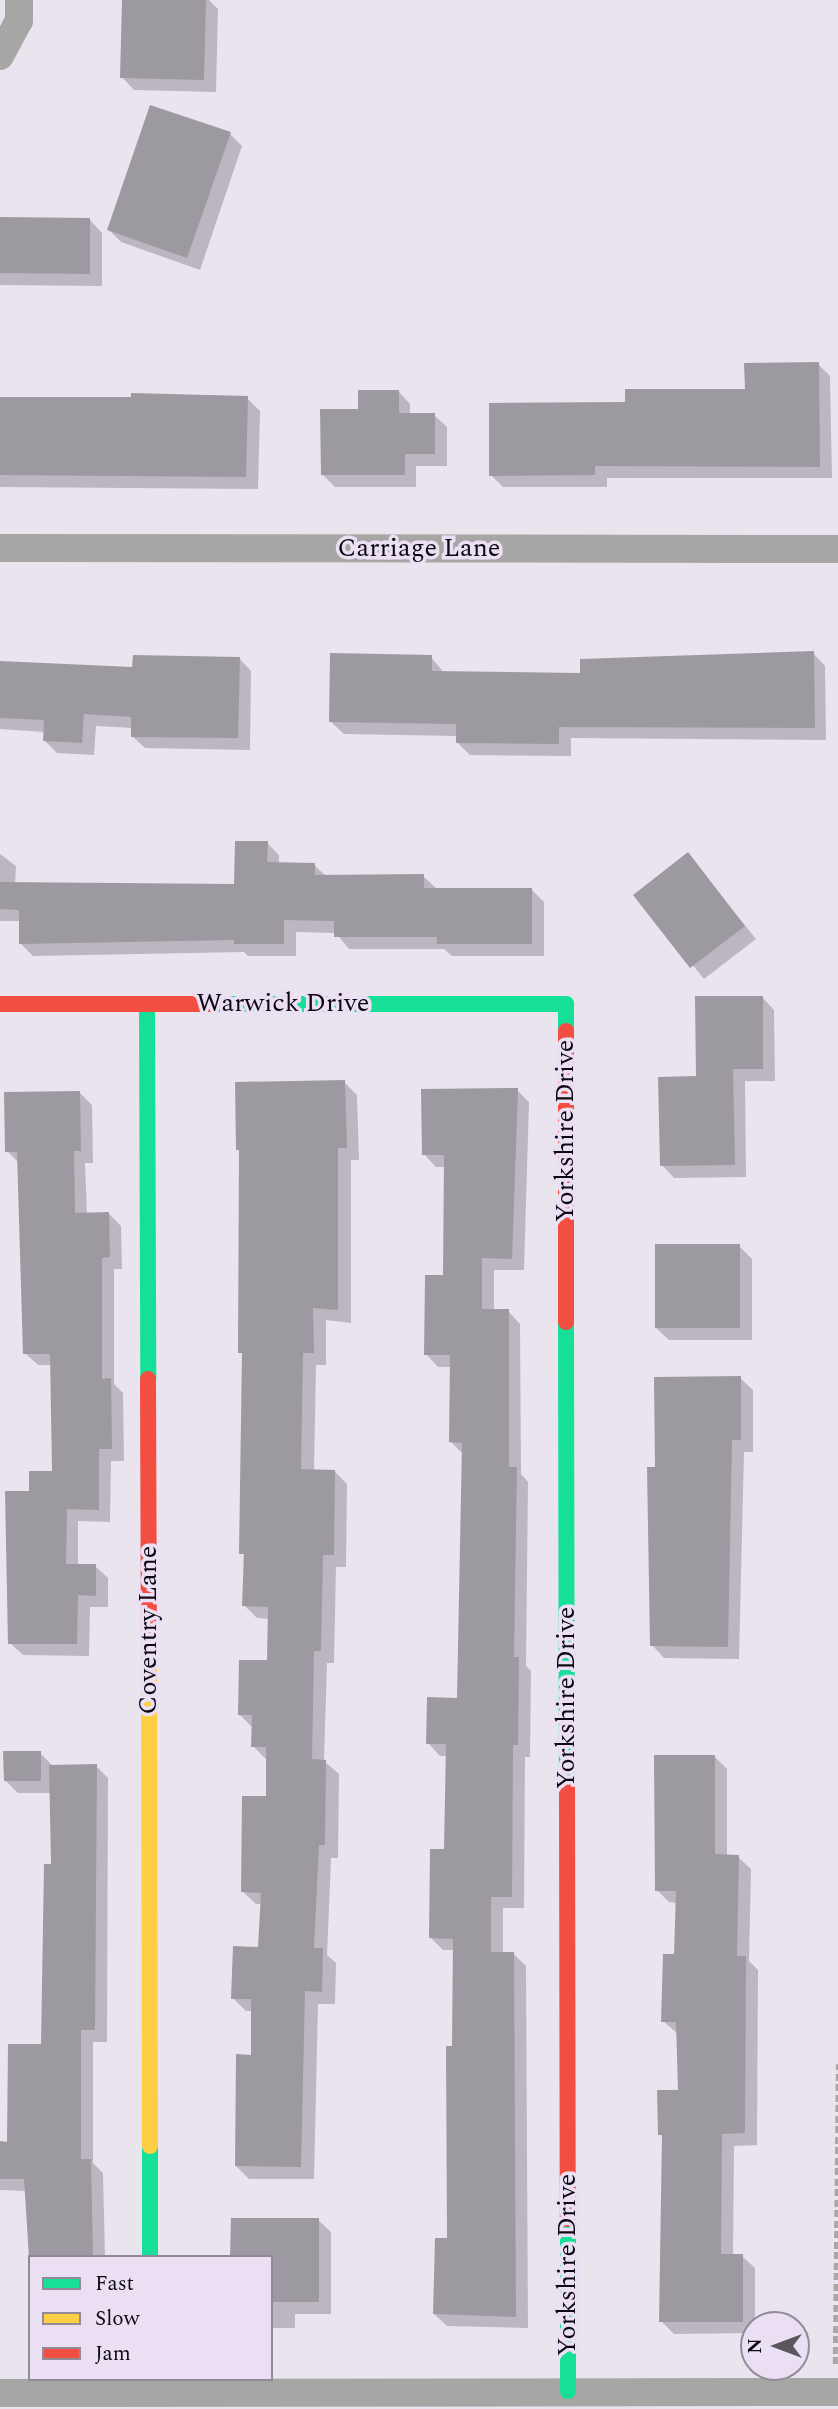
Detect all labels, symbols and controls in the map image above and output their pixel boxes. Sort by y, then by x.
street label: Carriage Lane [338,533,500,565]
street label: Warwick Drive [197,988,369,1020]
street label: Yorkshire Drive [550,1040,582,1222]
street label: Coventry Lane [133,1546,165,1714]
street label: Yorkshire Drive [551,1607,583,1789]
street label: Yorkshire Drive [552,2174,584,2356]
legend [28,2255,273,2381]
text: Fast [95,2268,134,2300]
text: Slow [95,2303,139,2335]
north arrow [740,2311,810,2381]
text: Jam [95,2338,131,2370]
text: N [741,2338,770,2354]

